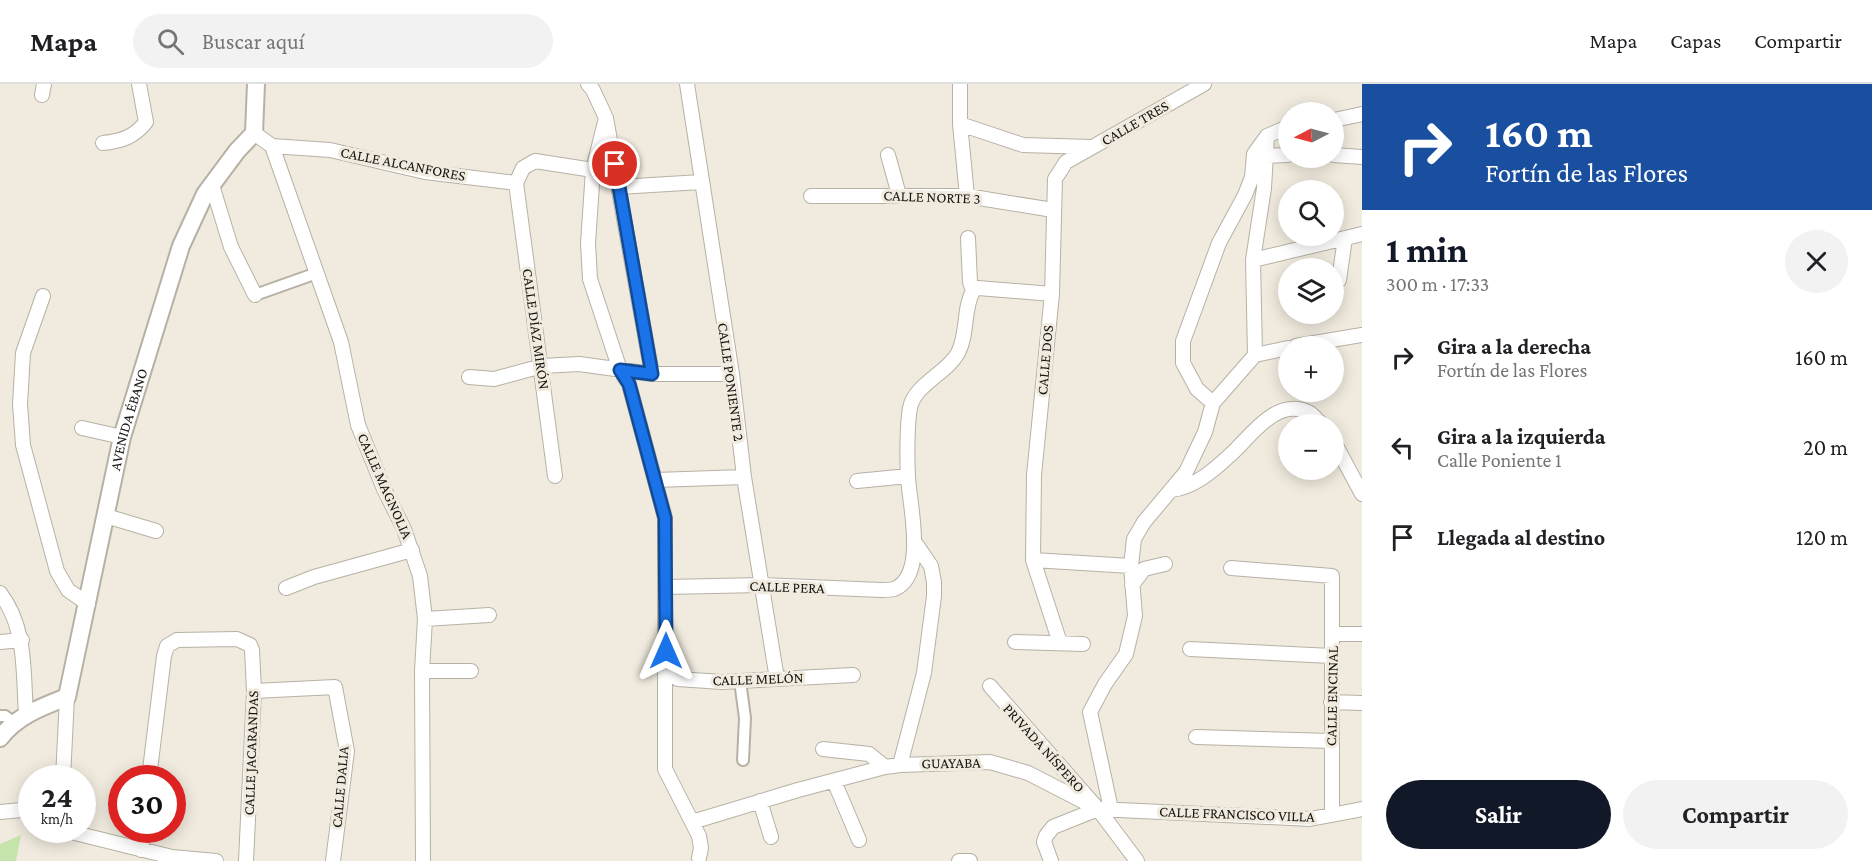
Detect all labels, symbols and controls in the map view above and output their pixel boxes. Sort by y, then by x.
search box [133,14,553,68]
icon: search [154,25,187,58]
text: Mapa [30,26,97,57]
text: Buscar aquí [202,29,305,54]
text: Mapa [1589,29,1637,53]
text: Capas [1670,29,1721,53]
text: Compartir [1754,29,1842,53]
street label: CALLE TRES [1099,97,1171,149]
north arrow [1278,102,1344,168]
map controls [1278,102,1344,480]
icon: right [1386,108,1464,186]
text: 160 m [1485,109,1593,156]
pin [589,138,640,189]
street label: CALLE ALCANFORES [339,144,467,184]
icon: arrive [598,147,631,180]
text: Fortín de las Flores [1485,158,1688,188]
button: search [1278,180,1344,246]
street label: CALLE NORTE 3 [883,187,981,207]
text: 1 min [1386,230,1468,270]
button: close [1785,230,1848,293]
button: layers [1278,258,1344,324]
street label: CALLE DÍAZ MIRÓN [520,268,552,391]
text: 300 m · 17:33 [1386,273,1489,295]
street label: CALLE PONIENTE 2 [715,322,747,442]
street label: CALLE DOS [1034,324,1056,396]
text: Gira a la derecha [1437,334,1591,359]
button: + [1278,336,1344,402]
icon: right [1386,341,1419,374]
text: 160 m [1795,345,1848,370]
text: Fortín de las Flores [1437,359,1587,381]
street label: AVENIDA ÉBANO [107,366,151,472]
button: − [1278,414,1344,480]
text: Gira a la izquierda [1437,424,1606,449]
street label: CALLE MAGNOLIA [355,431,416,542]
icon: left [1386,431,1419,464]
text: 20 m [1803,435,1848,460]
text: Calle Poniente 1 [1437,449,1562,471]
icon: arrive [1386,521,1419,554]
text: Llegada al destino [1437,525,1605,550]
text: 120 m [1796,525,1848,550]
street label: CALLE PERA [749,578,825,596]
position arrow [634,619,698,683]
street label: CALLE ENCINAL [1323,645,1341,746]
street label: CALLE MELÓN [712,669,804,689]
street label: CALLE JACARANDAS [241,690,262,816]
street label: PRIVADA NÍSPERO [1000,700,1088,796]
street label: CALLE DALIA [328,745,352,829]
street label: GUAYABA [921,754,981,772]
speed limit sign: 30 [108,765,186,843]
text: 24 [41,780,73,813]
button: Salir [1386,780,1611,849]
button: Compartir [1623,780,1848,849]
street label: CALLE FRANCISCO VILLA [1159,803,1315,825]
text: km/h [41,811,73,827]

